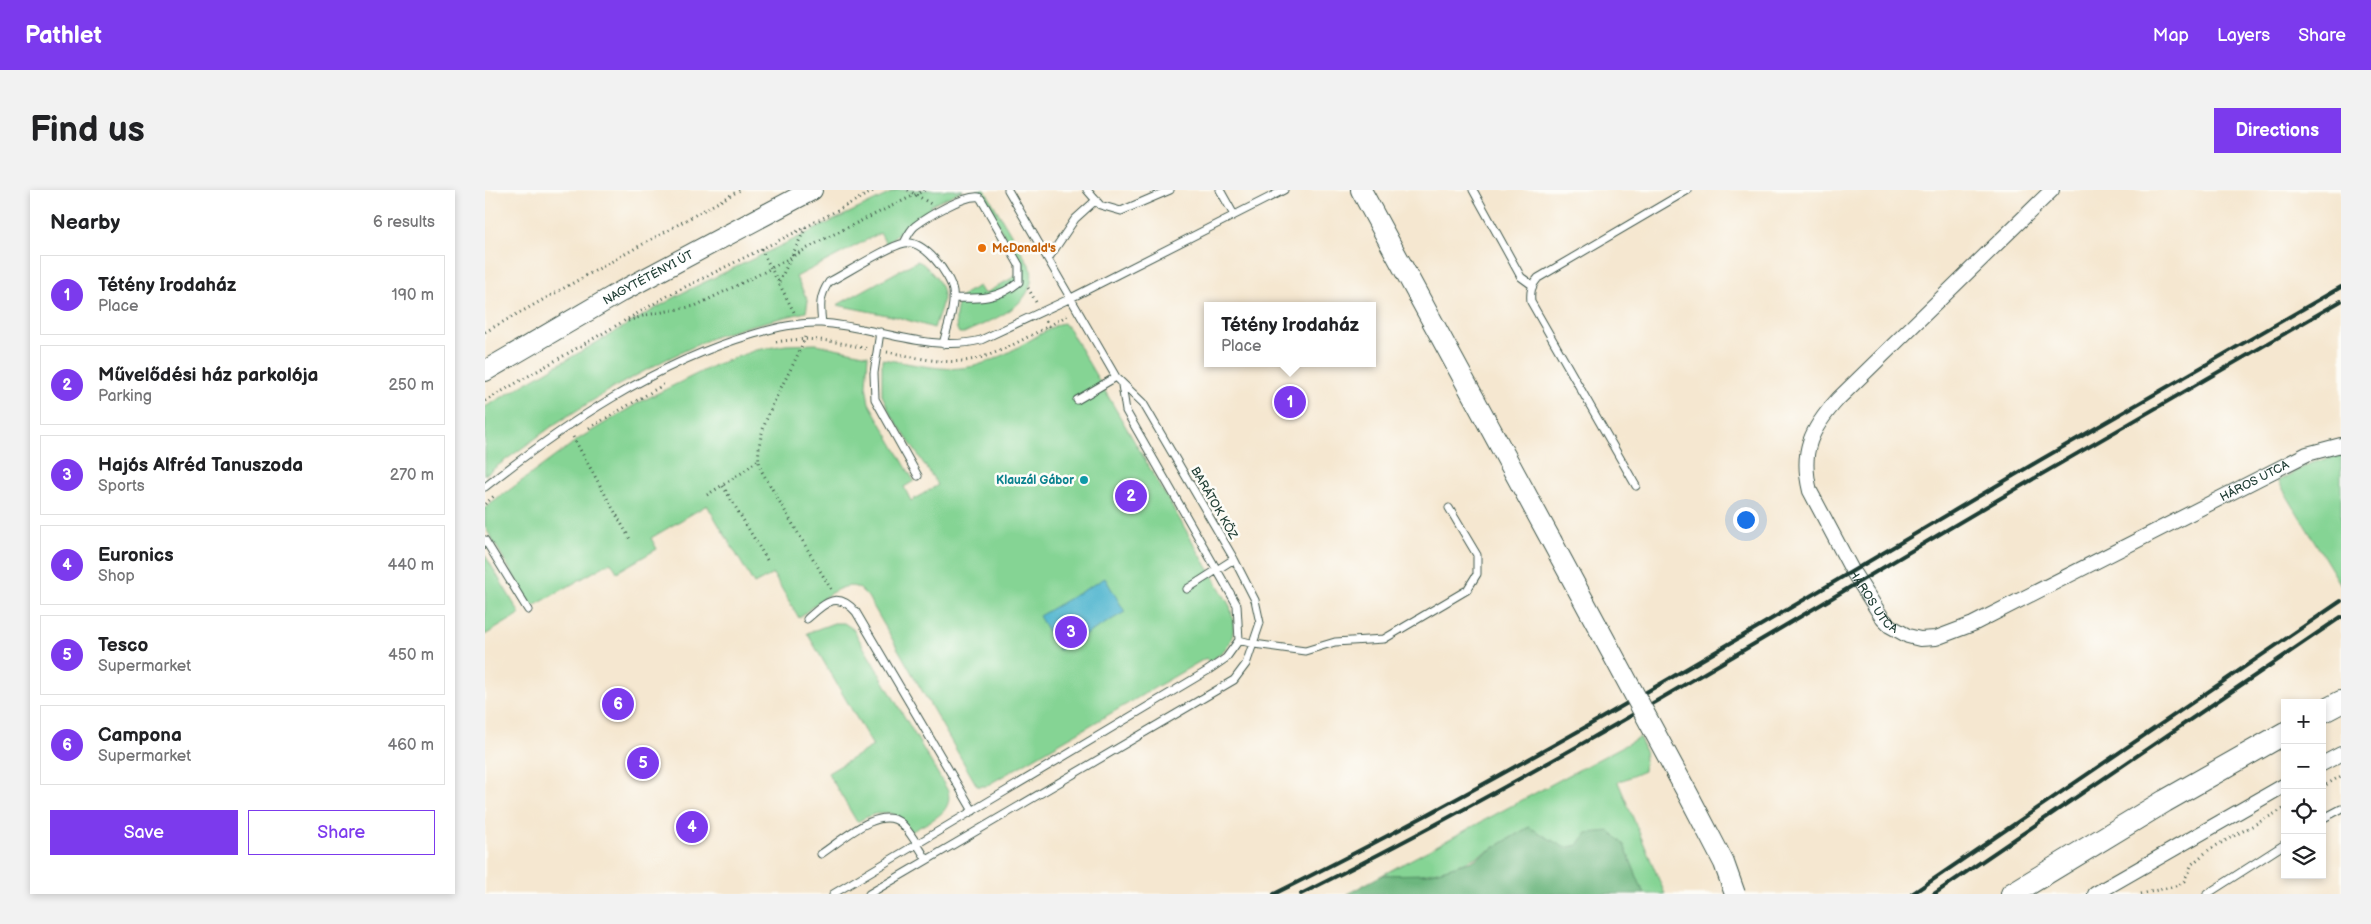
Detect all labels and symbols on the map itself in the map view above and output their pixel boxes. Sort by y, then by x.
place label: McDonald's [992,241,1056,256]
marker: McDonald's [976,242,988,254]
street label: NAGYTÉTÉNYI ÚT [600,247,696,308]
pin: 1 [1274,383,1306,421]
street label: HÁROS UTCA [2217,457,2292,505]
street label: BARÁTOK KÖZ [1187,463,1243,542]
place label: Klauzál Gábor [996,473,1074,488]
marker: Klauzál Gábor [1078,474,1090,486]
pin: 2 [1115,477,1147,515]
your location [1733,507,1759,533]
street label: HÁROS UTCA [1846,566,1901,637]
pin: 3 [1055,613,1087,651]
pin: 6 [602,685,634,723]
pin: 5 [627,744,659,782]
pin: 4 [676,808,708,846]

